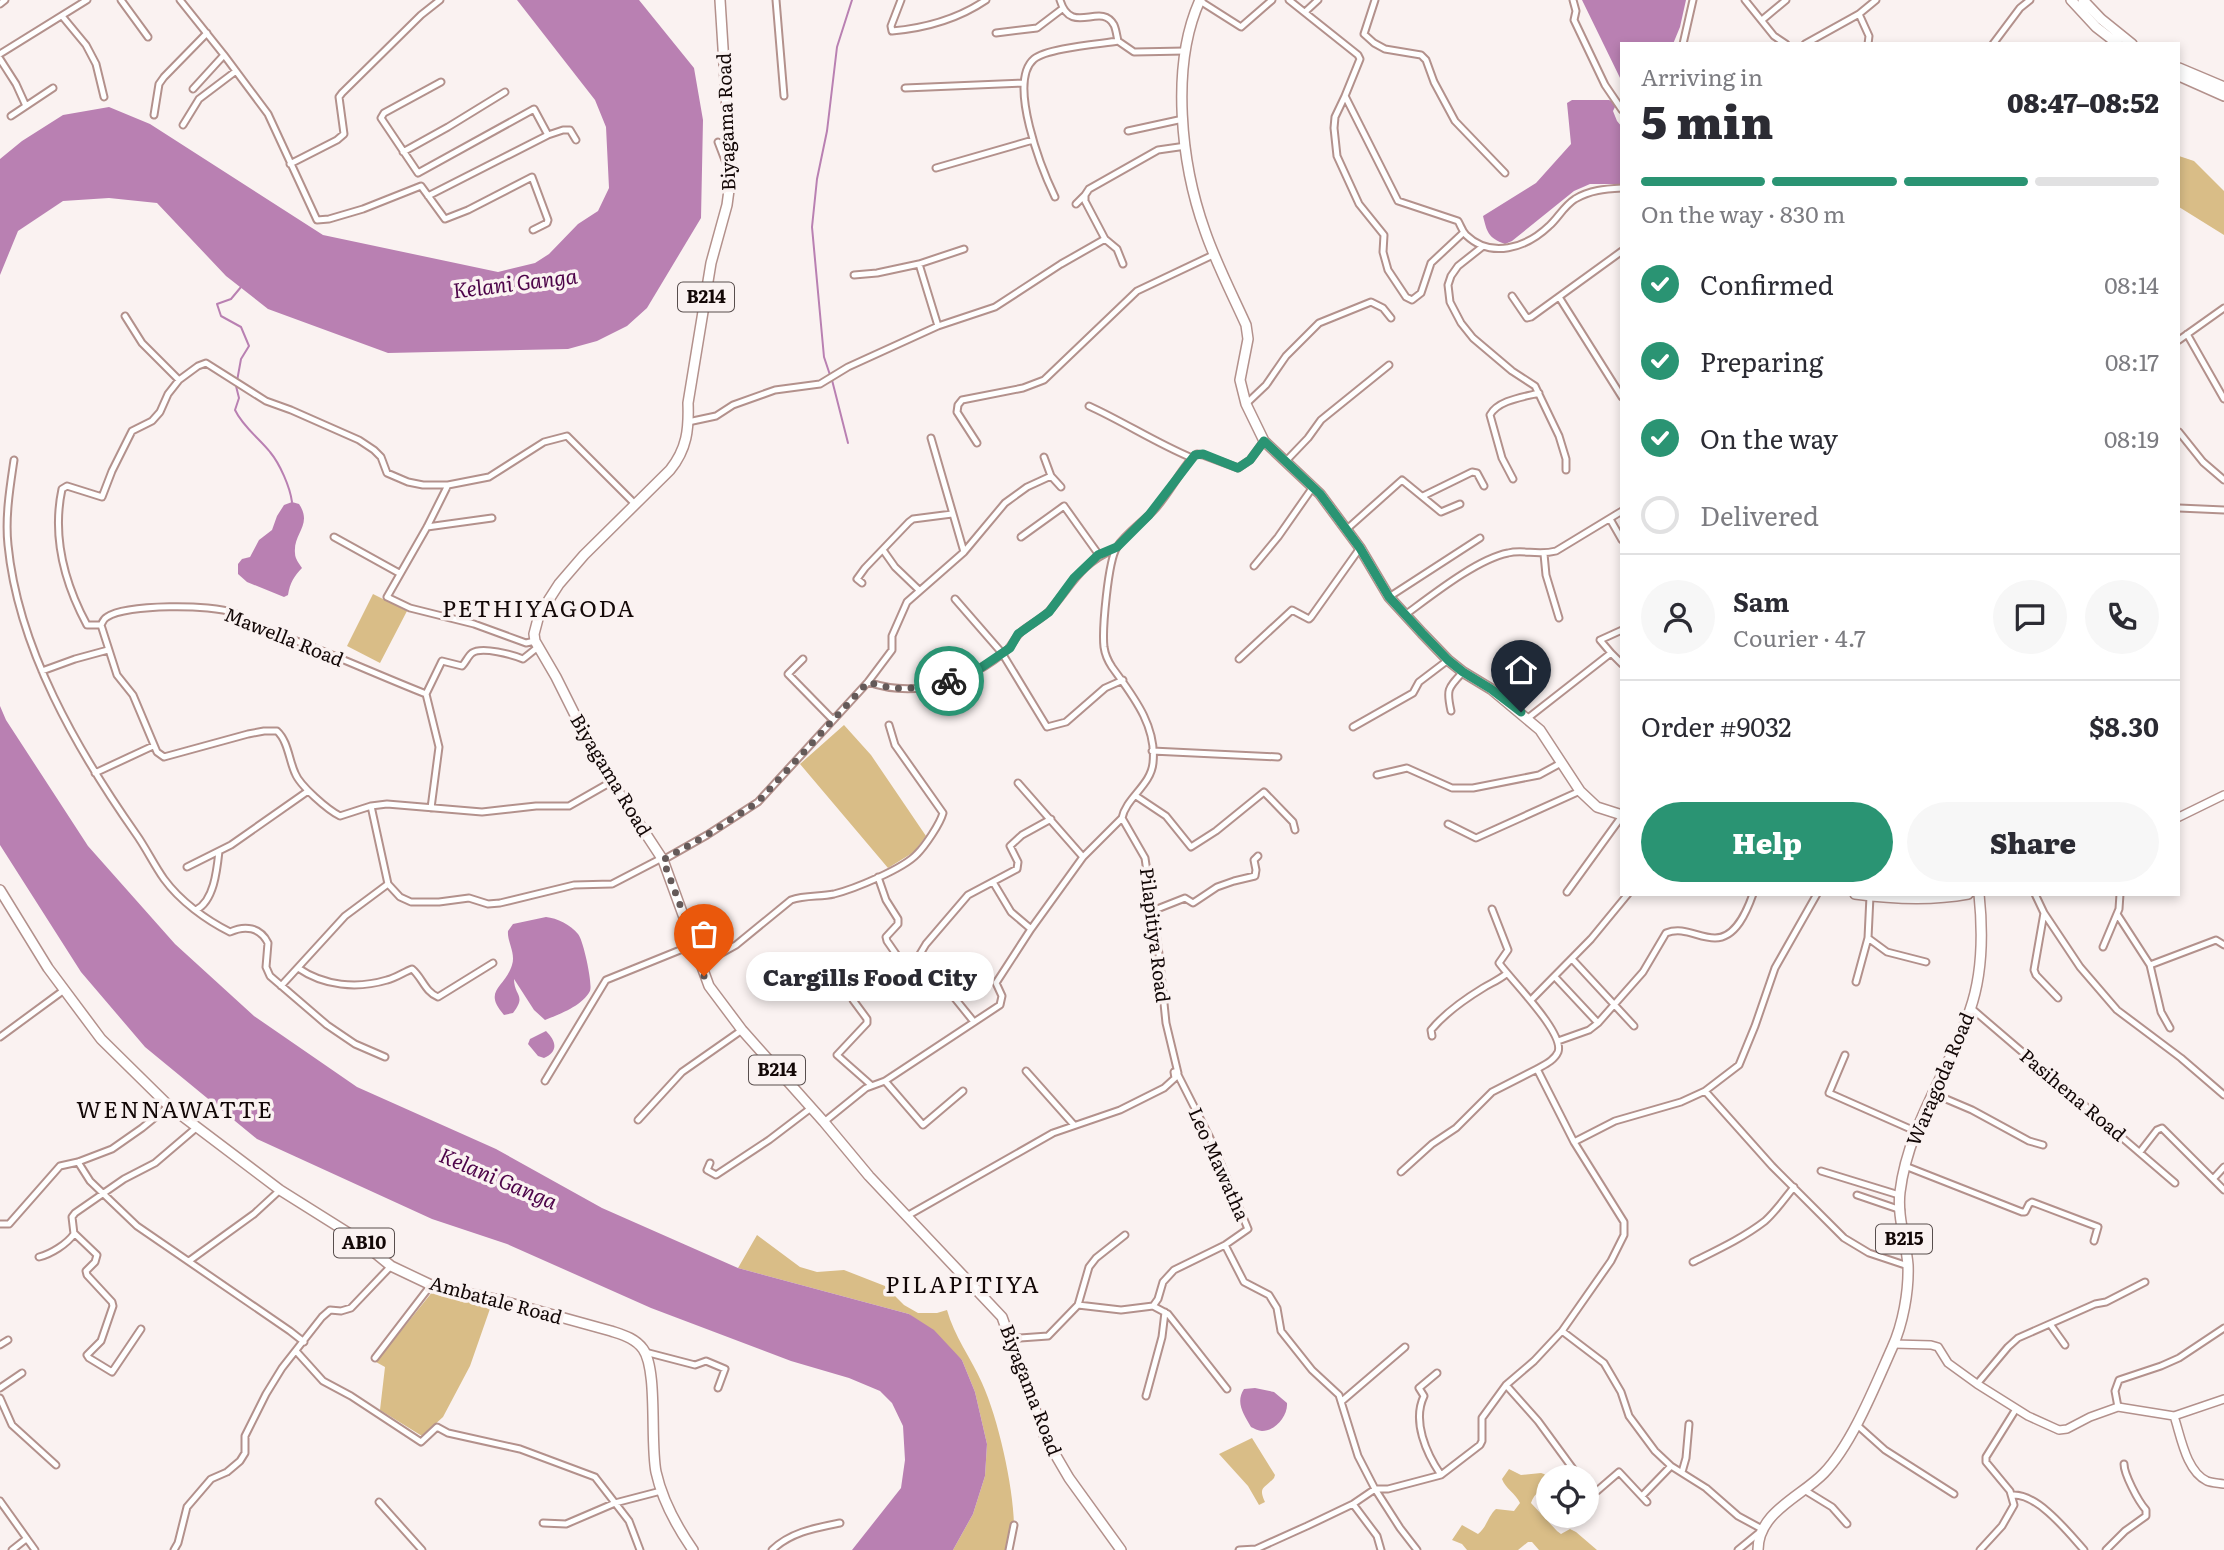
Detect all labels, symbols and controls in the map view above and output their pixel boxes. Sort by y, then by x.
street label: Biyagama Road [709,52,741,192]
text: Arriving in [1641,59,1763,93]
text: 08:47–08:52 [2007,82,2159,121]
text: 5 min [1641,85,1773,153]
text: On the way · 830 m [1641,196,1845,230]
water label: Kelani Ganga [451,258,579,305]
text: Confirmed [1700,264,1834,303]
icon: check [1641,265,1679,303]
text: 08:14 [2104,267,2159,301]
road number: B214 [678,282,734,312]
text: Preparing [1700,341,1823,380]
icon: check [1641,342,1679,380]
text: 08:17 [2105,344,2159,378]
text: On the way [1700,418,1838,457]
icon: check [1641,419,1679,457]
text: 08:19 [2104,421,2159,455]
text: Delivered [1700,495,1819,534]
button: person [1641,580,1715,654]
button: chat [1993,580,2067,654]
button: phone [2085,580,2159,654]
text: Sam [1733,581,1789,620]
district label: PETHIYAGODA [442,590,636,624]
street label: Mawella Road [220,599,349,673]
text: Courier · 4.7 [1733,620,1866,654]
pin [1491,640,1551,712]
courier [914,646,984,716]
icon: home [1502,651,1540,689]
icon: bike [930,662,968,700]
text: Order #9032 [1641,706,1791,745]
text: $8.30 [2089,706,2159,745]
street label: Biyagama Road [564,708,660,841]
button: Help [1641,802,1893,882]
button: Share [1907,802,2159,882]
street label: Pilapitiya Road [1134,866,1178,1004]
pin [674,904,734,976]
icon: bag [685,915,723,953]
callout: Cargills Food City [746,951,994,1000]
text: Cargills Food City [763,959,977,993]
street label: Waragoda Road [1898,1007,1980,1150]
street label: Pasihena Road [2014,1041,2133,1147]
road number: B214 [749,1056,805,1084]
district label: WENNAWATTE [76,1091,274,1125]
street label: Leo Mawatha [1182,1102,1258,1225]
water label: Kelani Ganga [435,1138,563,1215]
road number: B215 [1876,1224,1932,1254]
road number: AB10 [334,1228,394,1258]
district label: PILAPITIYA [885,1266,1041,1300]
street label: Ambatale Road [427,1268,566,1330]
street label: Biyagama Road [994,1320,1070,1460]
map controls [1536,1465,1599,1528]
button: locate [1536,1465,1599,1528]

